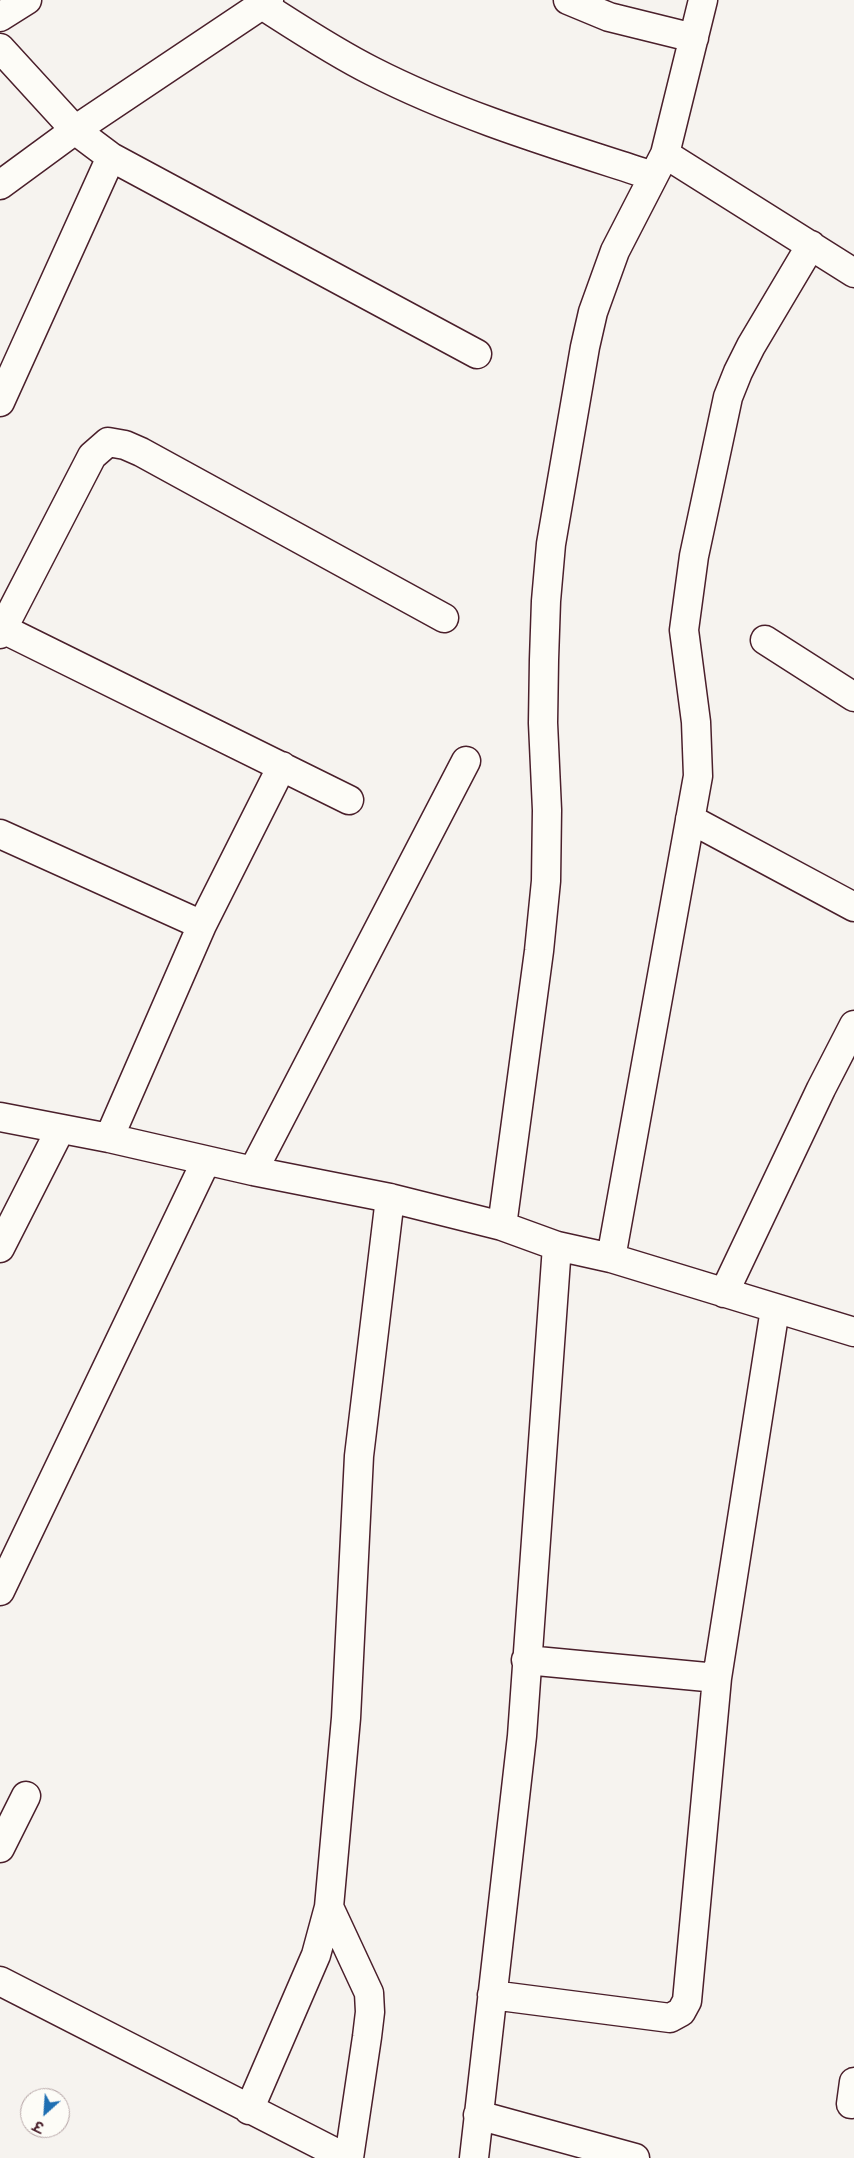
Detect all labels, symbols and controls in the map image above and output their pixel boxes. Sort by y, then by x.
north arrow [20,2088,70,2138]
text: उ [31,2115,47,2136]

